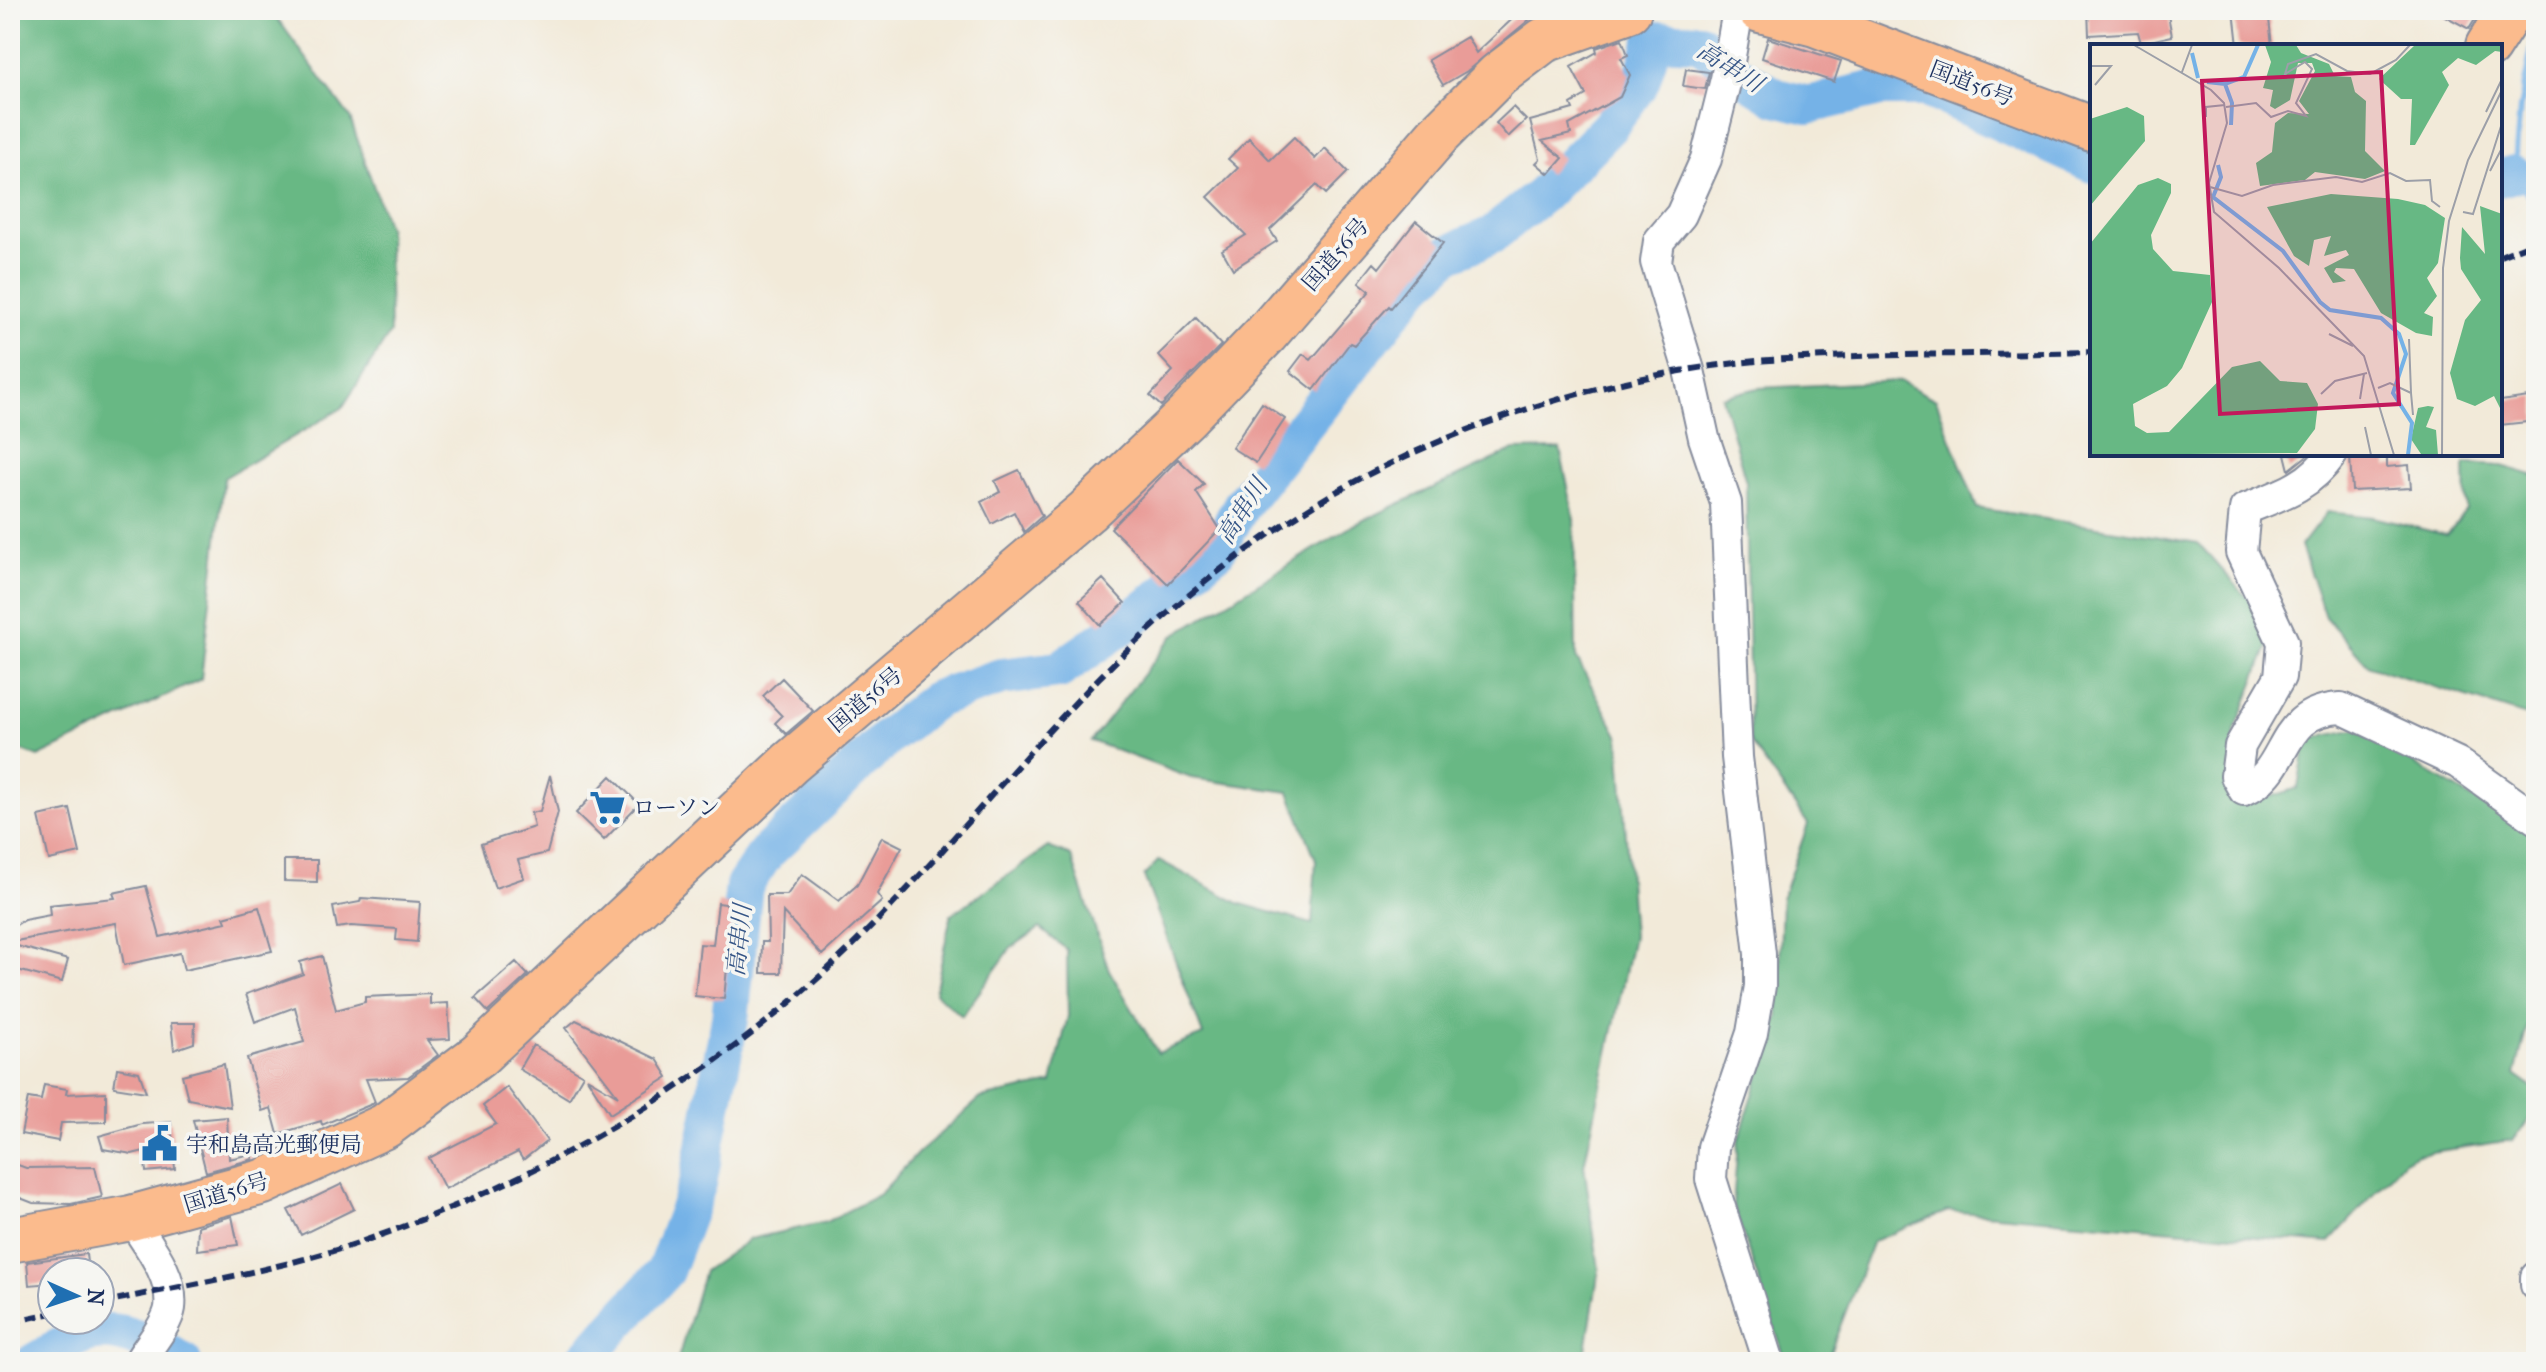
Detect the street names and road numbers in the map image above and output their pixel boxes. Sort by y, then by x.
street label: 国道56号 [1926,56,2017,112]
street label: 国道56号 [1297,213,1374,296]
street label: 国道56号 [824,662,907,738]
street label: 国道56号 [181,1168,272,1218]

